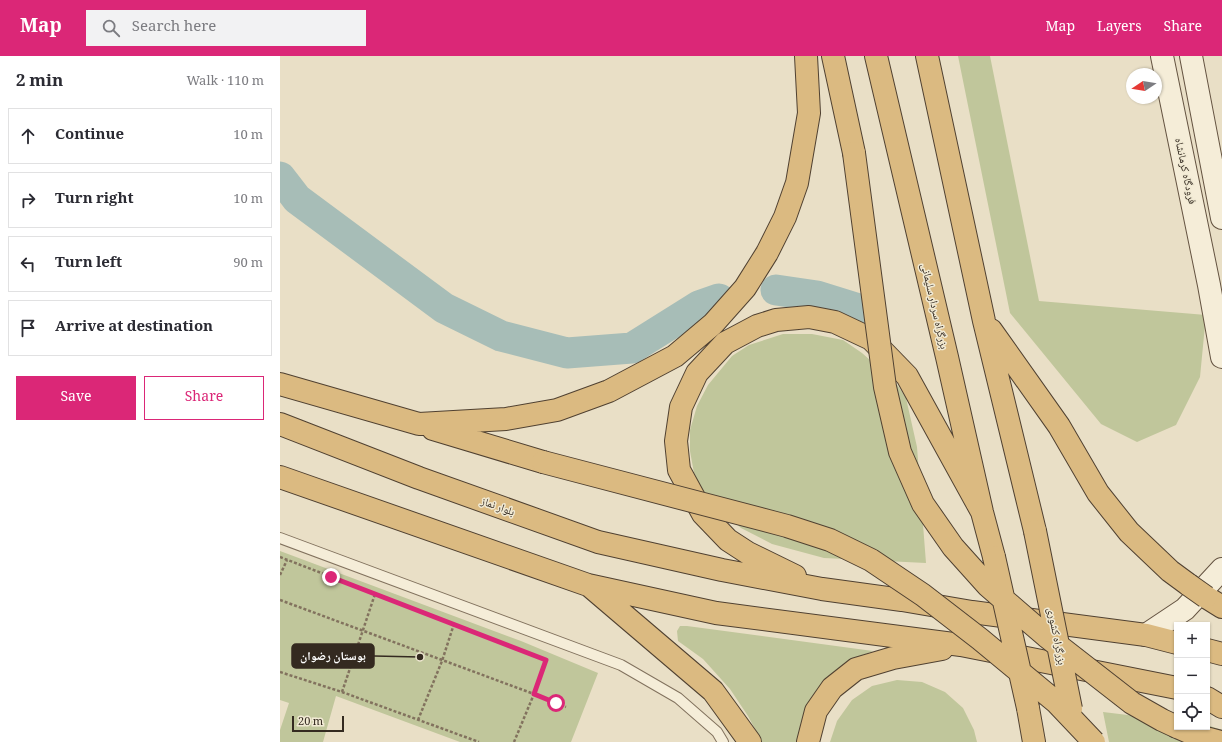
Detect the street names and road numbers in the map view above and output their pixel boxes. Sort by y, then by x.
street label: فرودگاه کرمانشاه [1168,136,1201,207]
street label: بزرگراه سردار سلیمانی [914,262,953,351]
street label: بلوار نماز [477,492,517,522]
street label: بزرگراه کشوری [1041,606,1070,667]

